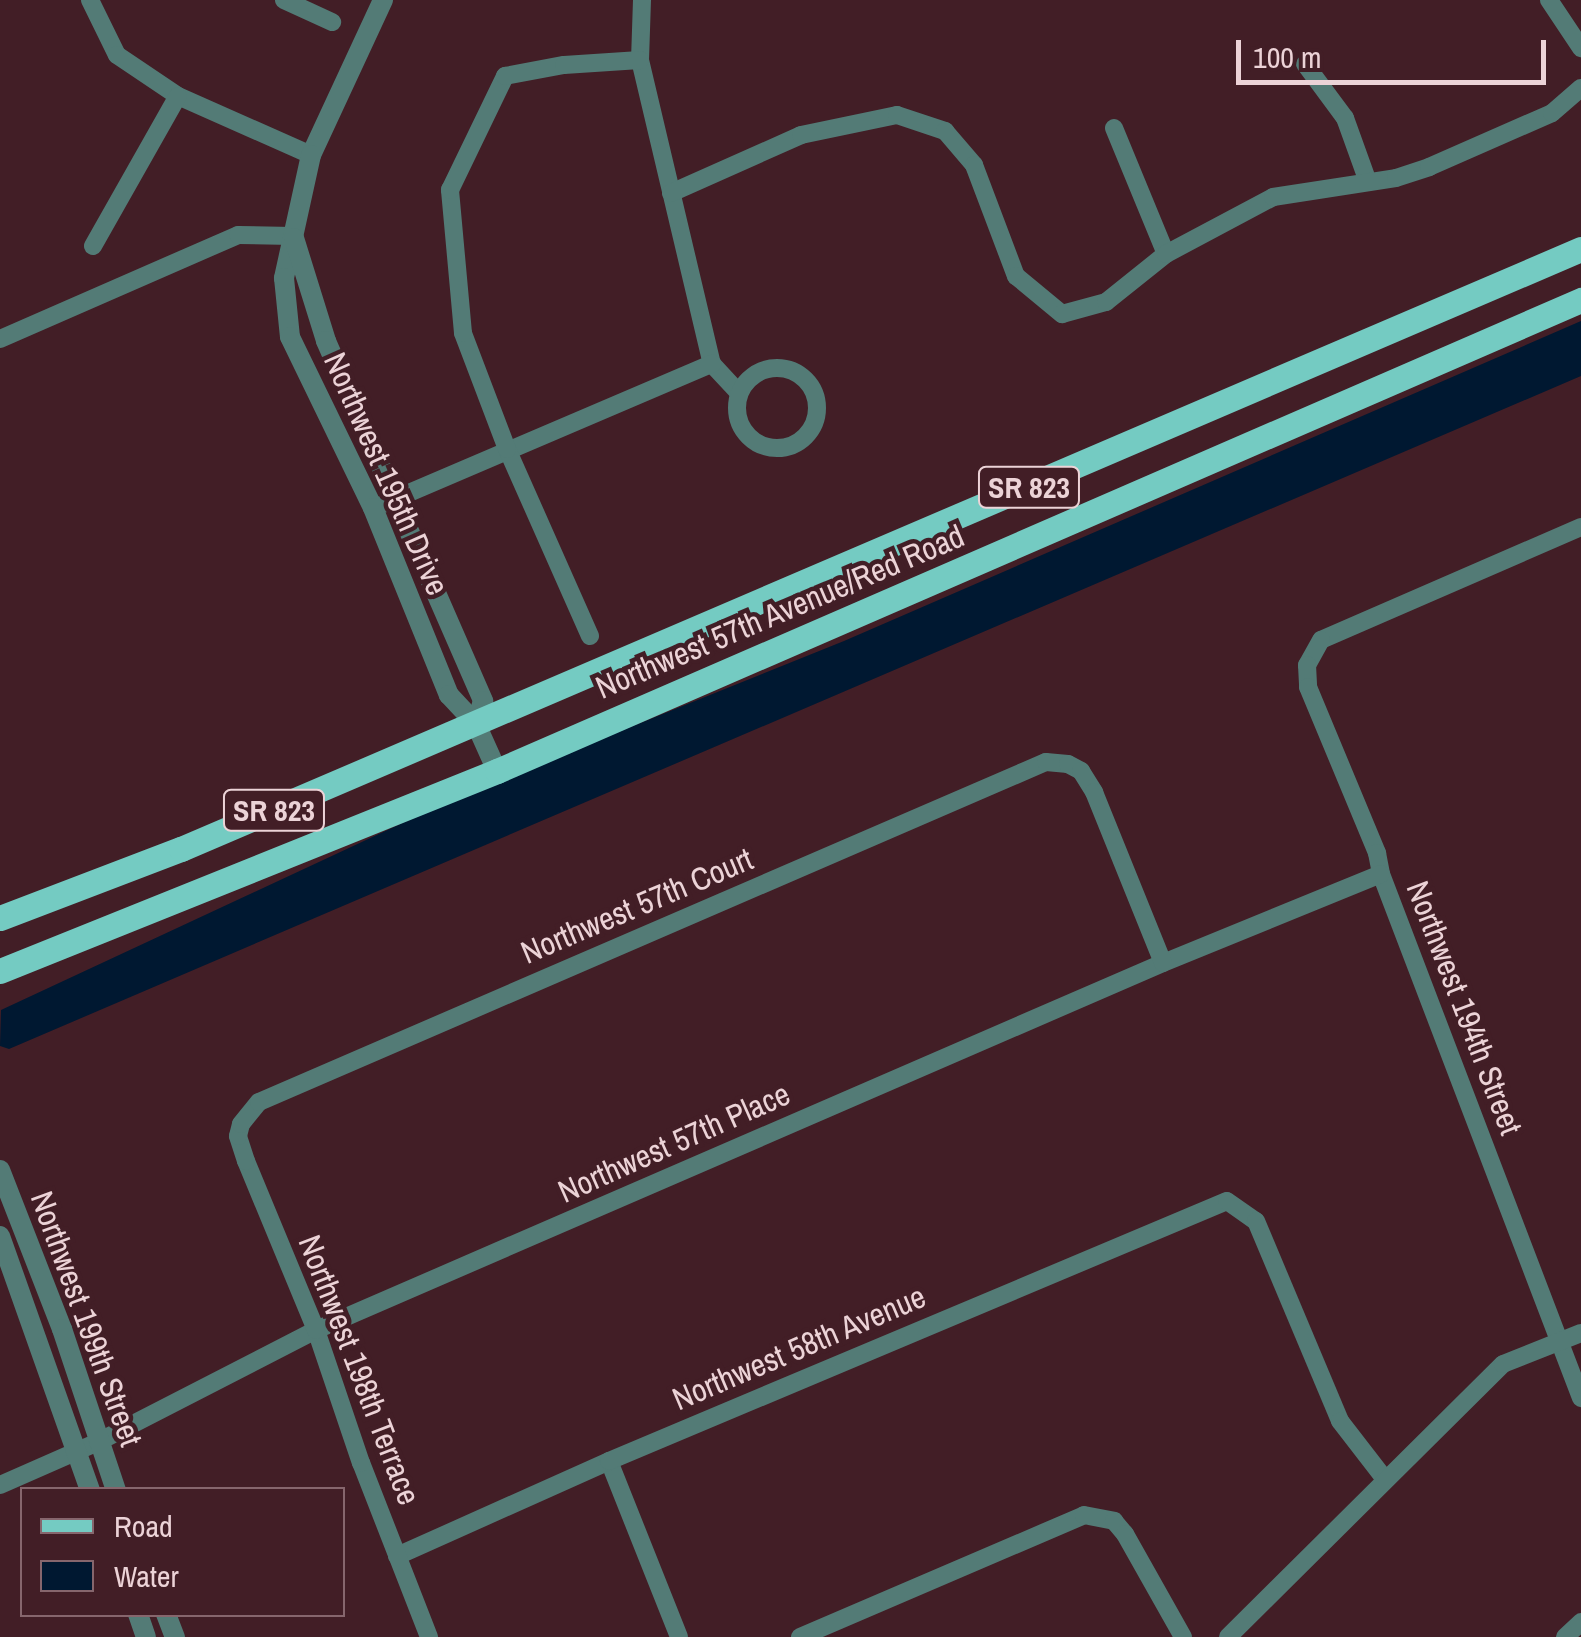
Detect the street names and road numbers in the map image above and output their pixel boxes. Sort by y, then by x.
street label: Northwest 195th Drive [315,347,457,601]
road number: SR 823 [976,462,1082,512]
street label: Northwest 57th Avenue/Red Road [589,517,971,707]
road number: SR 823 [222,785,326,835]
street label: Northwest 57th Court [515,840,759,972]
street label: Northwest 194th Street [1398,876,1530,1140]
street label: Northwest 57th Place [552,1075,796,1211]
street label: Northwest 199th Street [22,1186,150,1452]
street label: Northwest 198th Terrace [290,1230,428,1510]
street label: Northwest 58th Avenue [666,1277,932,1419]

